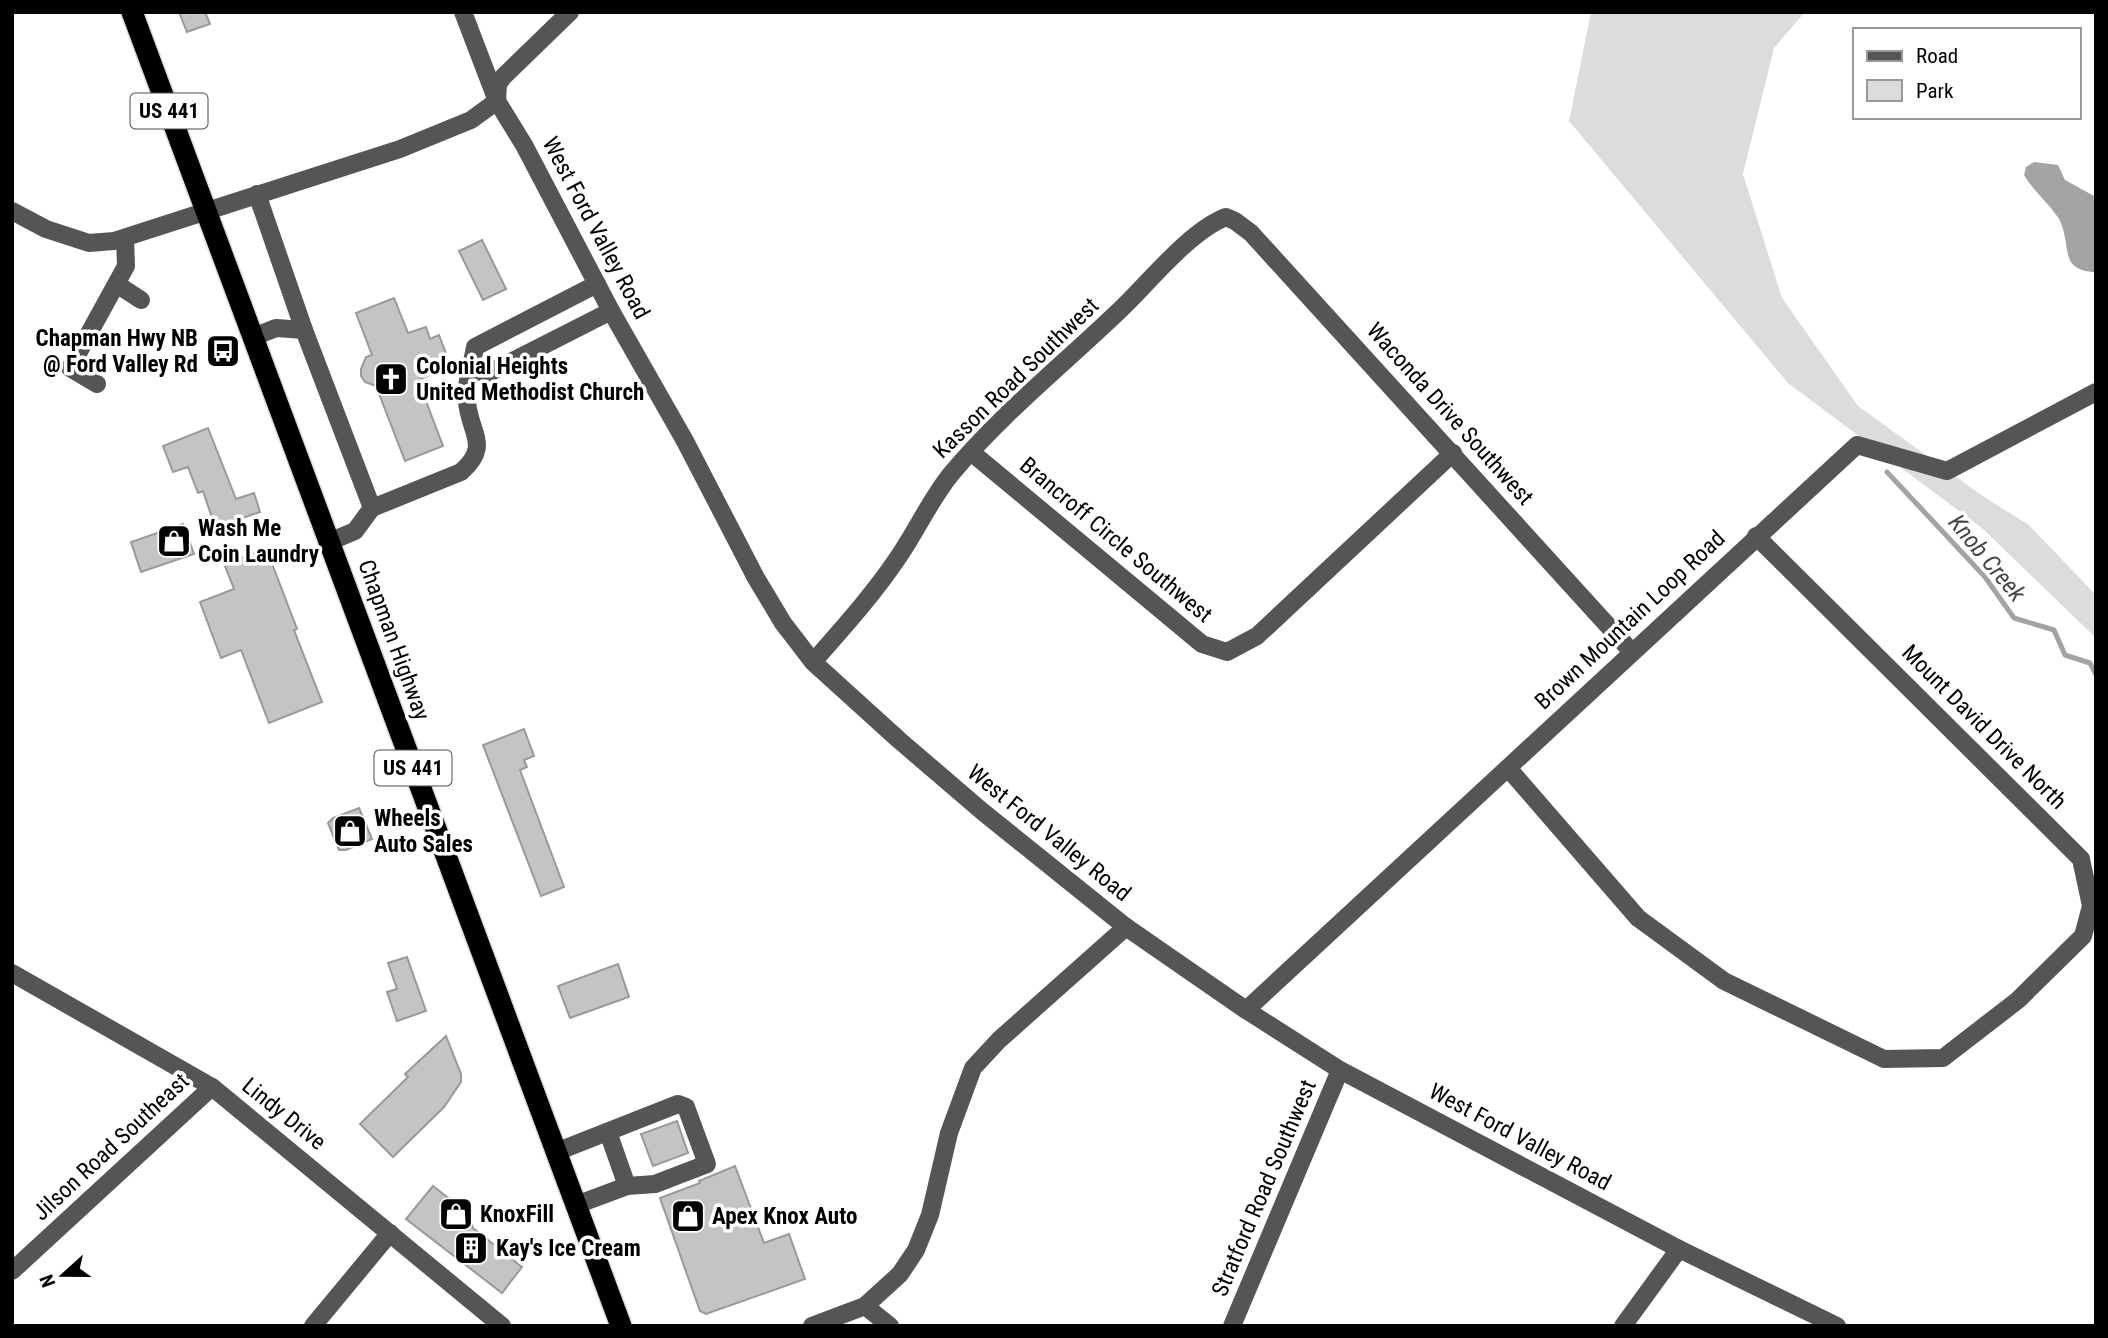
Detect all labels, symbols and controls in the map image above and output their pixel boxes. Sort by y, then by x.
legend [1853,28,2080,119]
text: Road [1916,44,1958,68]
text: Park [1916,79,1954,103]
road number: US 441 [130,94,208,128]
street label: West Ford Valley Road [537,132,655,324]
street label: Kasson Road Southwest [928,292,1104,464]
street label: Waconda Drive Southwest [1361,317,1539,511]
place label: Chapman Hwy NB @ Ford Valley Rd [36,325,198,378]
bus stop icon: Chapman Hwy NB @ Ford Valley Rd [204,332,242,370]
place label: Colonial Heights United Methodist Church [416,353,644,406]
church icon: Colonial Heights United Methodist Church [372,360,410,398]
street label: Brancroff Circle Southwest [1014,452,1218,628]
water label: Knob Creek [1943,509,2032,607]
place label: Wash Me Coin Laundry [198,515,320,568]
shop icon: Wash Me Coin Laundry [155,522,193,560]
street label: Brown Mountain Loop Road [1529,525,1731,715]
street label: Chapman Highway [352,556,436,724]
street label: Mount David Drive North [1896,639,2072,815]
road number: US 441 [374,750,452,786]
street label: West Ford Valley Road [962,759,1136,907]
place label: Wheels Auto Sales [374,805,473,858]
shop icon: Wheels Auto Sales [331,812,369,850]
street label: Jilson Road Southeast [27,1068,195,1226]
street label: Lindy Drive [237,1072,331,1156]
street label: Stratford Road Southwest [1206,1076,1322,1300]
street label: West Ford Valley Road [1424,1078,1616,1196]
shop icon: KnoxFill [437,1195,475,1233]
shop icon: Apex Knox Auto [669,1197,707,1235]
place label: KnoxFill [480,1201,554,1228]
place label: Apex Knox Auto [712,1203,857,1230]
building icon: Kay's Ice Cream [452,1229,490,1267]
place label: Kay's Ice Cream [496,1235,641,1262]
north arrow [28,1240,98,1310]
text: N [35,1271,60,1290]

